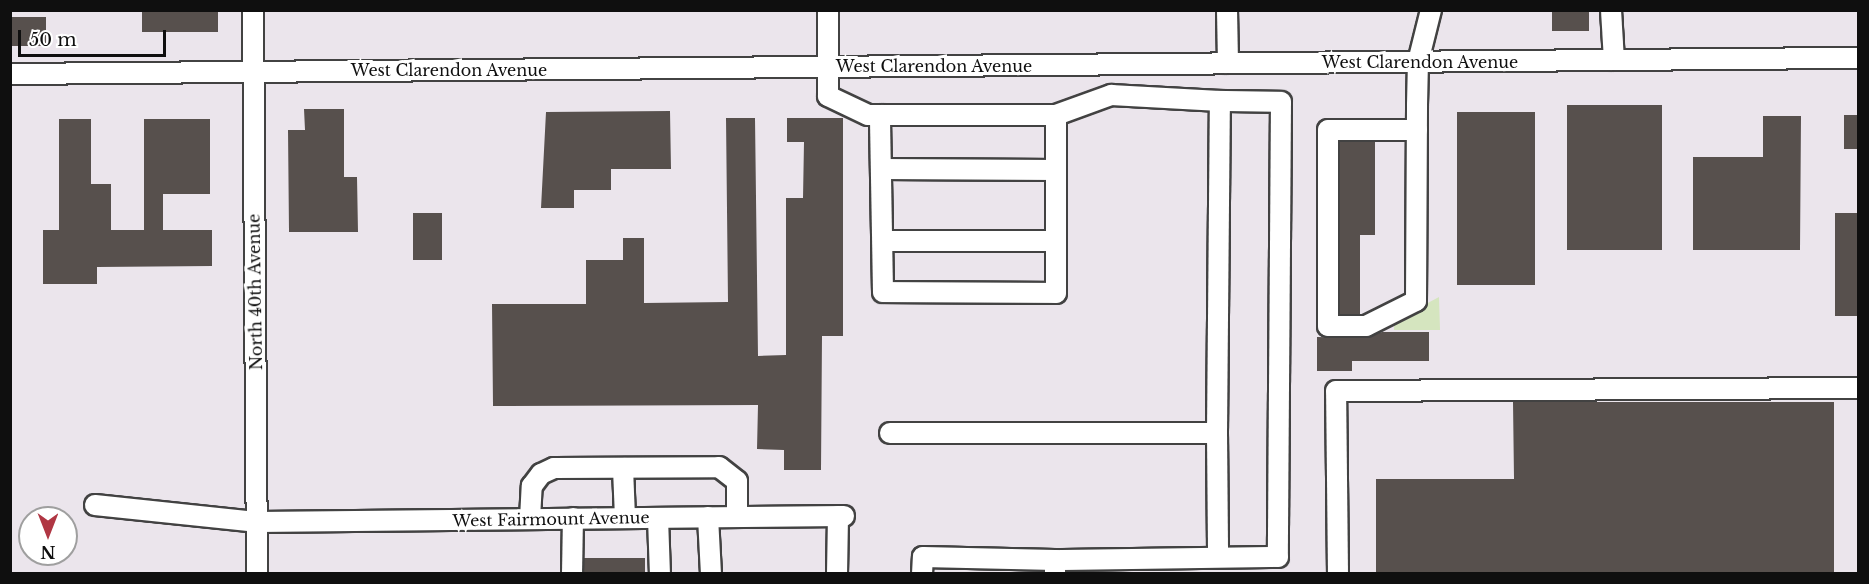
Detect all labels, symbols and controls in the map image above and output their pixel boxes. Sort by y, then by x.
scale bar [21,18,170,56]
text: 50 m [29,29,77,51]
street label: West Clarendon Avenue [1321,52,1519,72]
street label: West Clarendon Avenue [835,56,1033,76]
street label: West Clarendon Avenue [350,60,548,80]
street label: North 40th Avenue [244,213,266,371]
north arrow [18,506,78,566]
street label: West Fairmount Avenue [452,508,650,530]
text: N [40,542,56,562]

